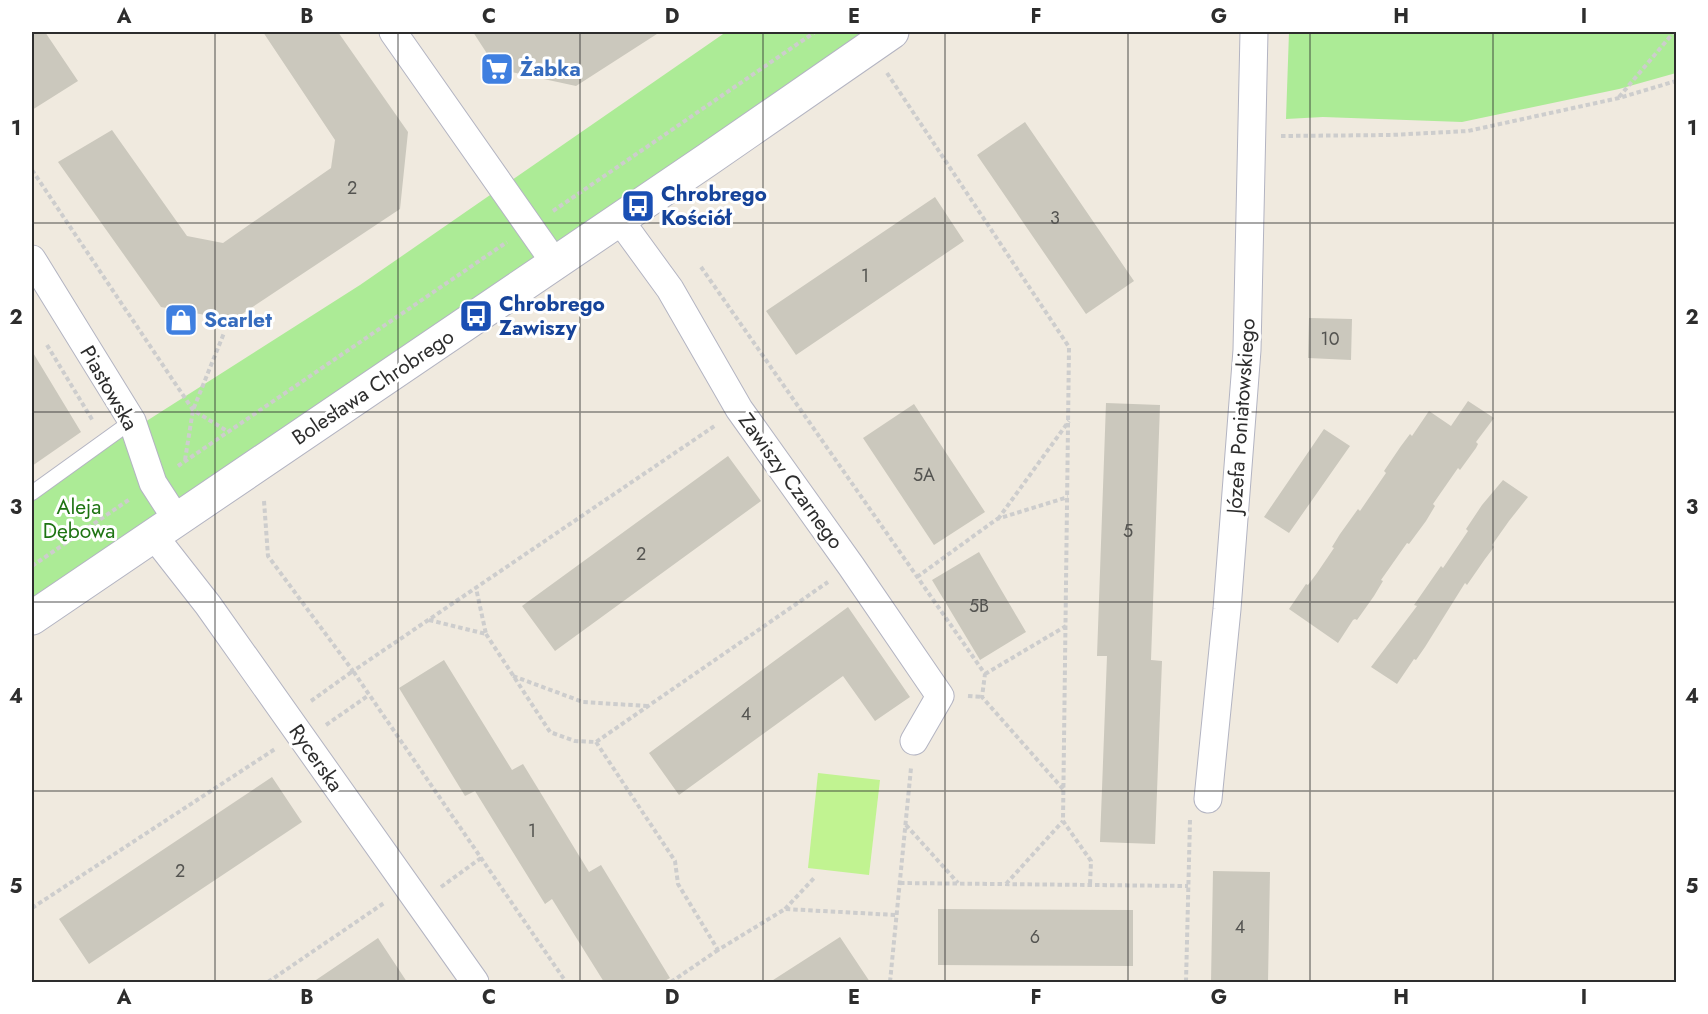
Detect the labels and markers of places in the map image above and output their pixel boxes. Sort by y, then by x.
supermarket icon: Żabka [479,51,515,87]
place label: Żabka [520,54,581,84]
place label: Chrobrego Kościół [661,179,767,233]
bus stop icon: Chrobrego Kościół [620,188,656,224]
place label: Chrobrego Zawiszy [499,289,605,343]
bus stop icon: Chrobrego Zawiszy [458,298,494,334]
shop icon: Scarlet [163,302,199,338]
place label: Scarlet [204,305,272,335]

